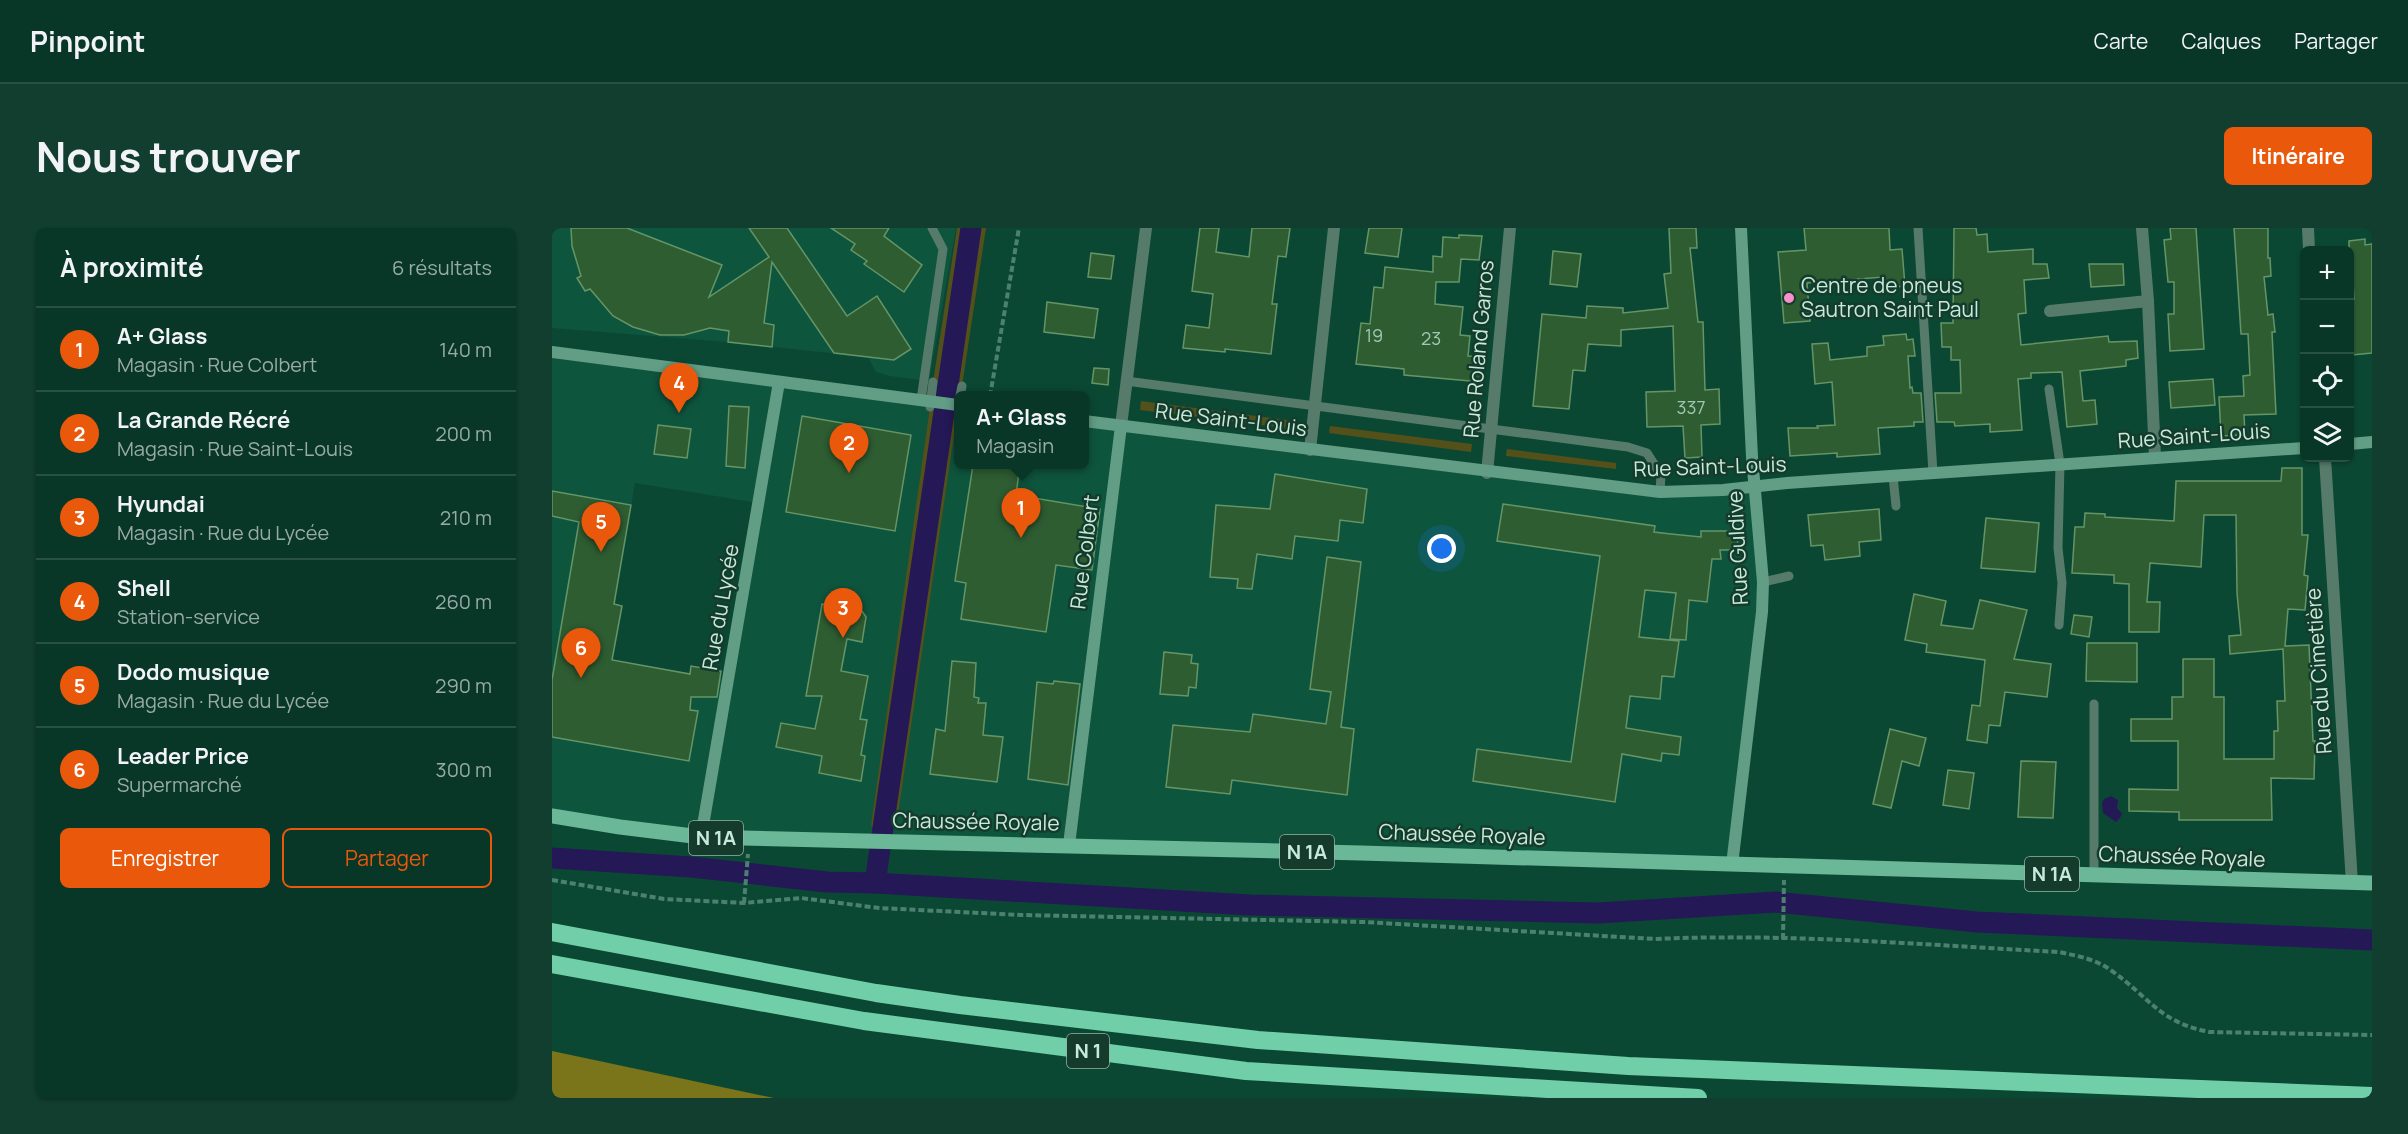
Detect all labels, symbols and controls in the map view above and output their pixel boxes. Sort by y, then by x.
text: Pinpoint [30,22,145,60]
text: Carte [2094,27,2148,55]
text: Calques [2181,27,2261,55]
text: Partager [2294,27,2378,55]
text: Nous trouver [36,127,301,185]
button: Itinéraire [2224,127,2372,185]
map controls [2300,246,2354,462]
button: + [2300,246,2354,300]
text: À proximité [60,249,204,285]
text: 6 résultats [392,254,492,281]
street label: Rue Roland Garros [1456,259,1500,439]
place label: Centre de pneus Sautron Saint Paul [1801,271,1979,323]
marker: Centre de pneus Sautron Saint Paul [1782,291,1796,305]
button: − [2300,300,2354,354]
text: A+ Glass [117,321,208,351]
house number: 19 [1365,323,1383,347]
house number: 23 [1421,326,1441,350]
text: 1 [75,336,84,363]
text: 140 m [439,336,492,363]
text: Magasin · Rue Colbert [117,351,317,378]
button: locate [2300,354,2354,408]
pin: 4 [660,364,698,413]
popup [954,391,1089,469]
house number: 337 [1677,395,1705,419]
street label: Rue Saint-Louis [1154,396,1309,442]
text: A+ Glass [976,402,1067,432]
text: La Grande Récré [117,405,290,435]
button: layers [2300,408,2354,462]
street label: Rue Saint-Louis [2117,416,2271,454]
text: 2 [74,420,85,447]
text: 200 m [435,420,492,447]
pin: 2 [830,424,868,473]
text: Magasin [976,432,1054,459]
text: Magasin · Rue Saint-Louis [117,435,353,462]
street label: Rue Saint-Louis [1633,449,1787,483]
pin: 1 [1002,488,1040,538]
text: Hyundai [117,489,205,519]
street label: Rue Guldive [1720,490,1754,606]
street label: Rue Colbert [1063,493,1105,611]
pin: 5 [581,502,620,552]
text: 3 [74,504,85,531]
text: 210 m [440,504,492,531]
text: Magasin · Rue du Lycée [117,519,329,546]
your location [1427,534,1456,563]
street label: Rue du Lycée [695,541,745,672]
text: Shell [117,573,171,603]
street label: Rue du Cimetière [2298,587,2338,755]
text: 4 [73,588,86,615]
text: 260 m [435,588,492,615]
pin: 3 [824,588,862,638]
text: Station-service [117,603,260,630]
pin: 6 [561,628,600,678]
text: Dodo musique [117,657,270,687]
text: 5 [74,672,85,699]
text: 290 m [435,672,492,699]
text: Magasin · Rue du Lycée [117,687,329,714]
text: Leader Price [117,741,249,771]
text: 6 [73,756,86,783]
text: 300 m [436,756,492,783]
text: Supermarché [117,771,242,798]
street label: Chaussée Royale [892,806,1060,836]
street label: Chaussée Royale [1378,817,1546,851]
road number: N 1A [689,821,743,855]
button: Enregistrer [60,828,270,888]
button: Partager [282,828,492,888]
road number: N 1A [1280,835,1334,869]
street label: Chaussée Royale [2098,839,2266,873]
road number: N 1A [2025,857,2079,891]
road number: N 1 [1067,1034,1109,1068]

